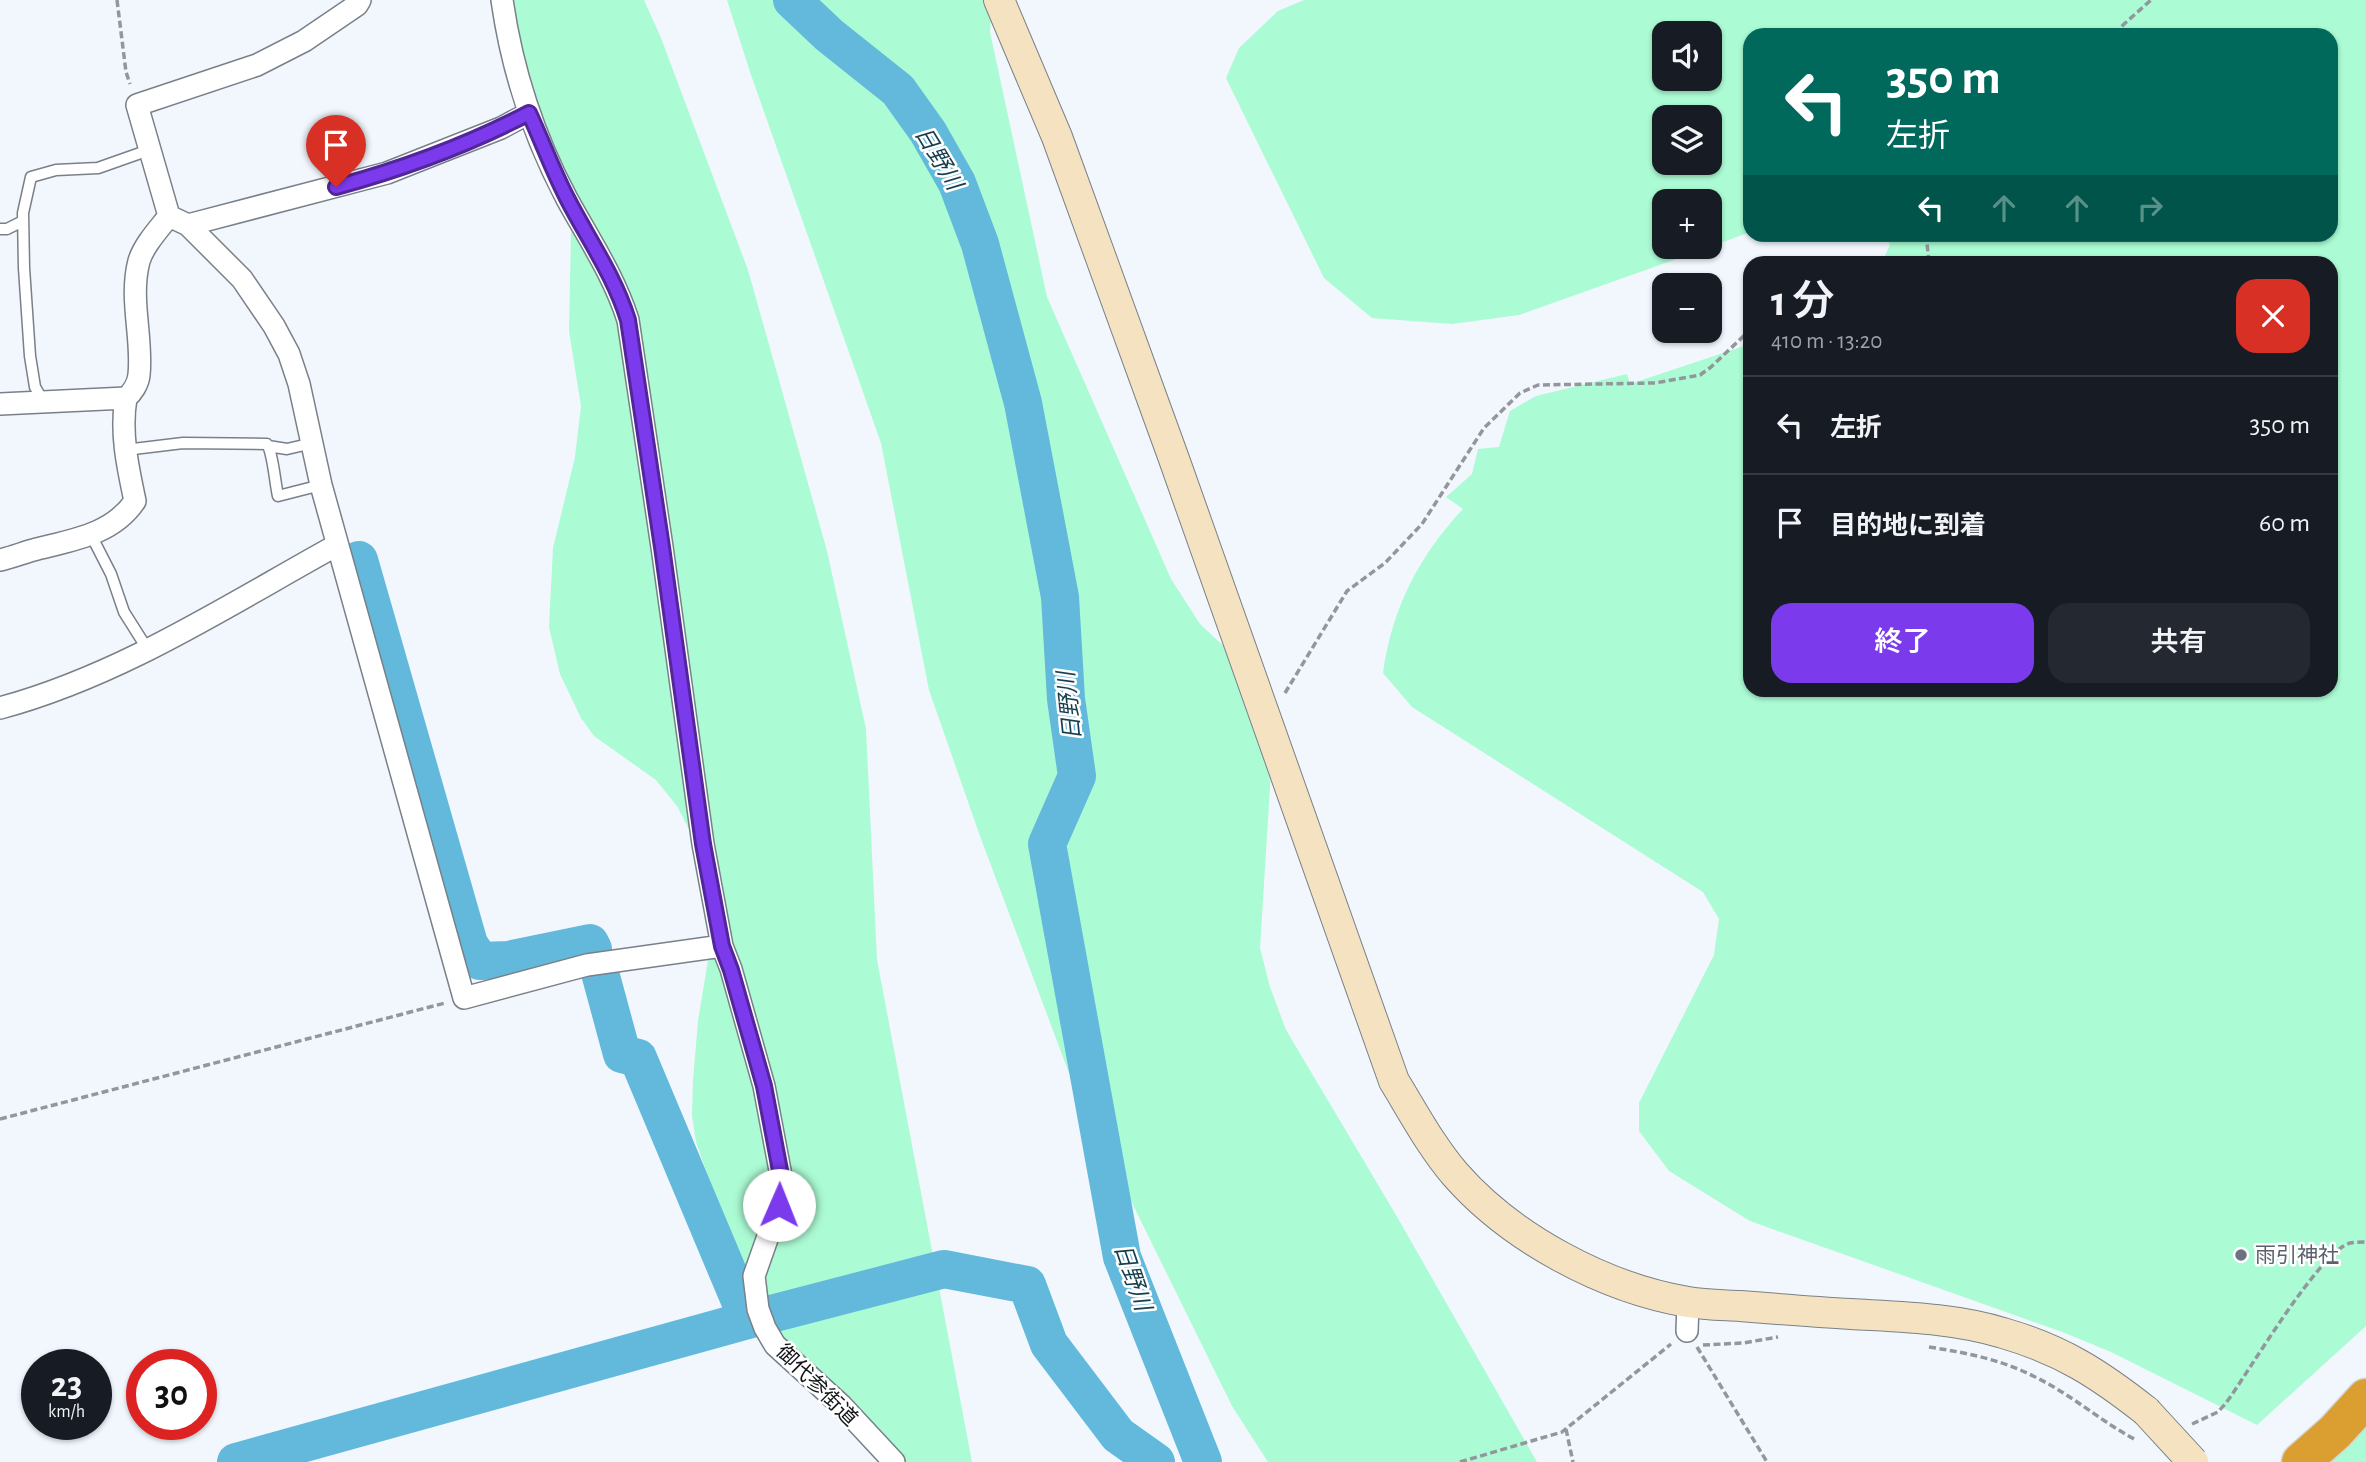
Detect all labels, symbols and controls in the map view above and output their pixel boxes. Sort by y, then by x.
map controls [1652,21,1722,343]
button: sound [1652,21,1722,91]
text: 350 m [1886,54,2001,103]
icon: left [1771,56,1862,147]
button: layers [1652,105,1722,175]
pin [306,115,366,187]
text: 左折 [1886,120,1950,152]
water label: 日野川 [910,123,968,197]
icon: arrive [317,126,355,164]
button: + [1652,189,1722,259]
icon: left [1912,189,1950,227]
icon: ahead [1985,189,2023,227]
icon: ahead [2058,189,2096,227]
icon: right [2131,189,2169,227]
button: − [1652,273,1722,343]
button: close [2236,279,2310,353]
text: 1 分 [1771,281,1834,323]
text: 410 m · 13:20 [1771,330,1882,353]
icon: left [1771,406,1809,444]
text: 350 m [2250,412,2310,438]
text: 左折 [1830,415,1882,441]
icon: arrive [1771,504,1809,542]
text: 60 m [2259,510,2310,536]
text: 目的地に到着 [1830,513,1986,539]
button: 終了 [1771,603,2034,683]
button: 共有 [2048,603,2310,683]
water label: 日野川 [1054,667,1086,741]
position arrow [742,1168,816,1242]
water label: 日野川 [1109,1241,1156,1317]
place label: 雨引神社 [2255,1244,2339,1266]
marker: 雨引神社 [2233,1247,2249,1263]
street label: 御代参街道 [772,1340,862,1430]
speed limit sign: 30 [126,1349,217,1440]
text: 23 [51,1368,82,1403]
text: km/h [48,1403,85,1421]

